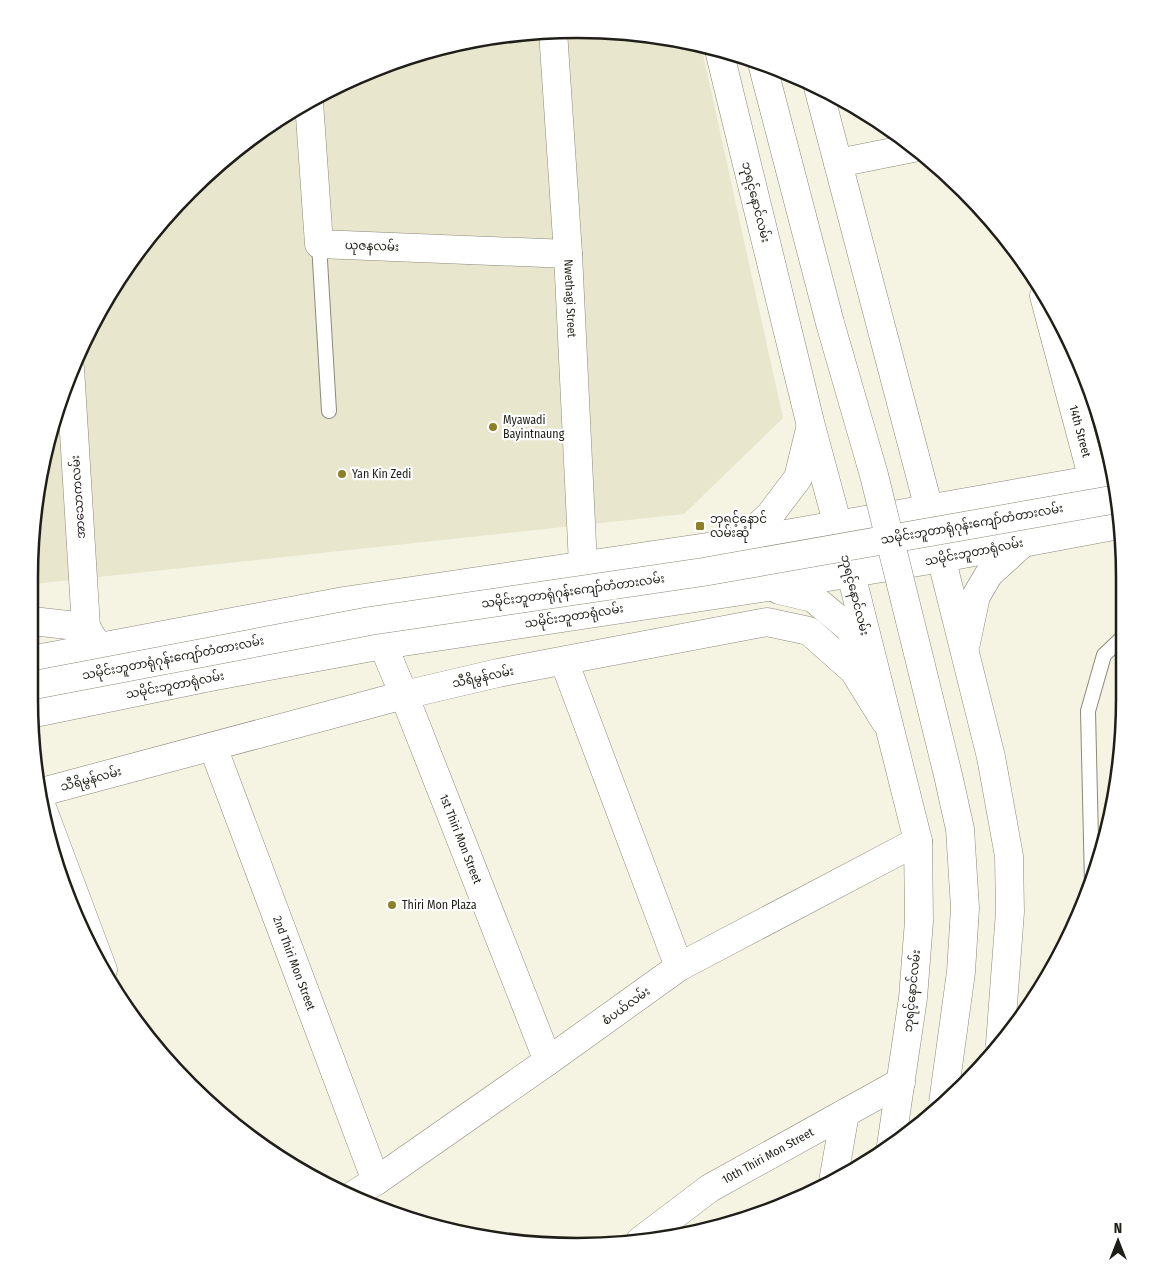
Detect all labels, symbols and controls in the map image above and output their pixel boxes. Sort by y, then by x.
street label: ဘုရင့်နောင်လမ်း [736,160,775,245]
street label: ယုဇနလမ်း [344,236,399,257]
street label: Nwethagi Street [561,259,579,338]
street label: 14th Street [1066,404,1094,459]
place label: Myawadi Bayintnaung [503,413,565,441]
marker: Myawadi Bayintnaung [487,421,499,433]
street label: အာသောကလမ်း [66,455,88,540]
place label: Yan Kin Zedi [352,467,411,481]
marker: Yan Kin Zedi [336,468,348,480]
street label: သမိုင်းဘူတာရုံဂုန်းကျော်တံတားလမ်း [879,499,1065,550]
place label: ဘုရင့်နောင် လမ်းဆုံ [710,510,767,543]
marker: ဘုရင့်နောင် လမ်းဆုံ [694,520,706,532]
street label: သမိုင်းဘူတာရုံလမ်း [923,534,1025,571]
street label: ဘုရင့်နောင်လမ်း [835,553,874,638]
street label: သမိုင်းဘူတာရုံဂုန်းကျော်တံတားလမ်း [480,569,666,614]
street label: သမိုင်းဘူတာရုံလမ်း [523,599,625,634]
street label: သမိုင်းဘူတာရုံဂုန်းကျော်တံတားလမ်း [80,632,266,685]
street label: သီရိမွန်လမ်း [451,662,516,693]
street label: သမိုင်းဘူတာရုံလမ်း [124,667,226,704]
street label: သီရိမွန်လမ်း [58,762,124,797]
street label: 1st Thiri Mon Street [437,792,485,886]
place label: Thiri Mon Plaza [402,898,477,912]
marker: Thiri Mon Plaza [386,899,398,911]
street label: 2nd Thiri Mon Street [270,914,318,1012]
street label: ဘုရင့်နောင်လမ်း [899,949,926,1033]
street label: စံပယ်လမ်း [598,982,653,1028]
street label: 10th Thiri Mon Street [720,1125,816,1187]
north arrow [1093,1216,1143,1266]
text: N [1114,1220,1122,1237]

